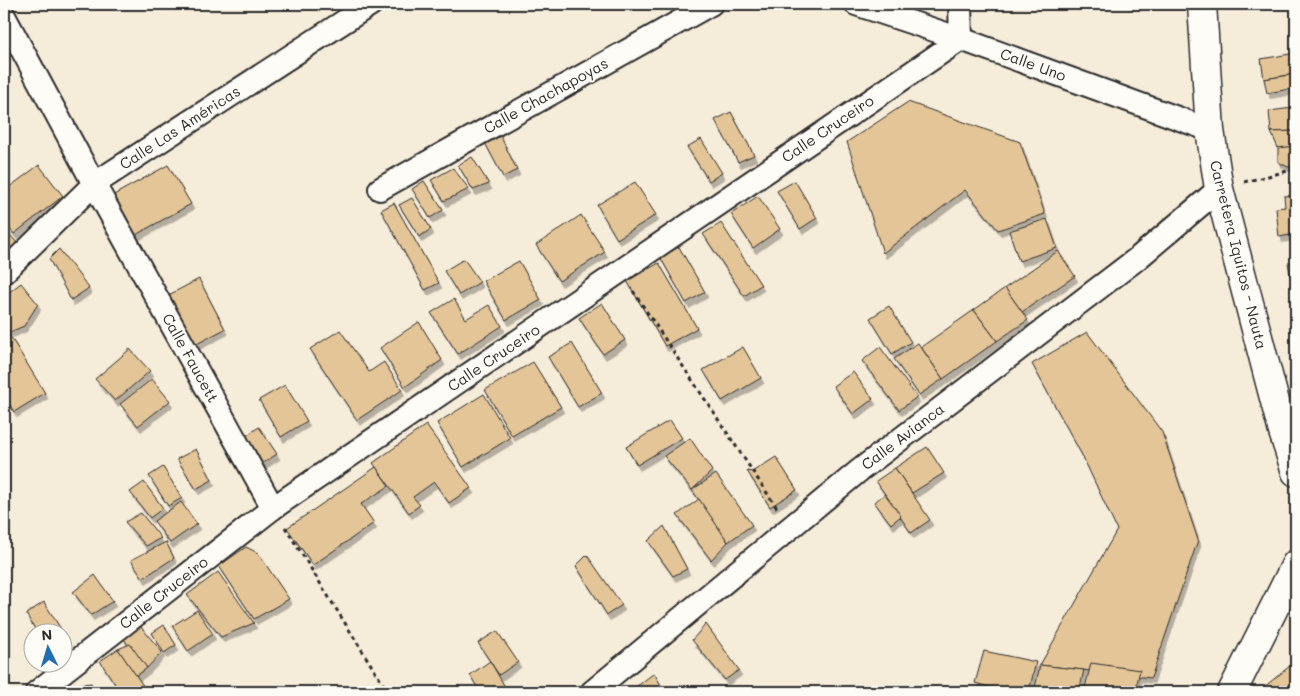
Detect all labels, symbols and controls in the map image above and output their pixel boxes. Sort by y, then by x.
street label: Calle Uno [998,43,1069,85]
street label: Calle Chachapoyas [480,53,611,138]
street label: Calle Las Américas [115,81,244,174]
street label: Calle Cruceiro [777,90,878,166]
street label: Carretera Iquitos - Nauta [1206,158,1272,351]
street label: Calle Faucett [158,309,224,406]
street label: Calle Cruceiro [443,319,544,395]
street label: Calle Avianca [857,398,948,474]
street label: Calle Cruceiro [115,551,212,633]
north arrow [22,624,72,674]
text: N [41,625,53,644]

